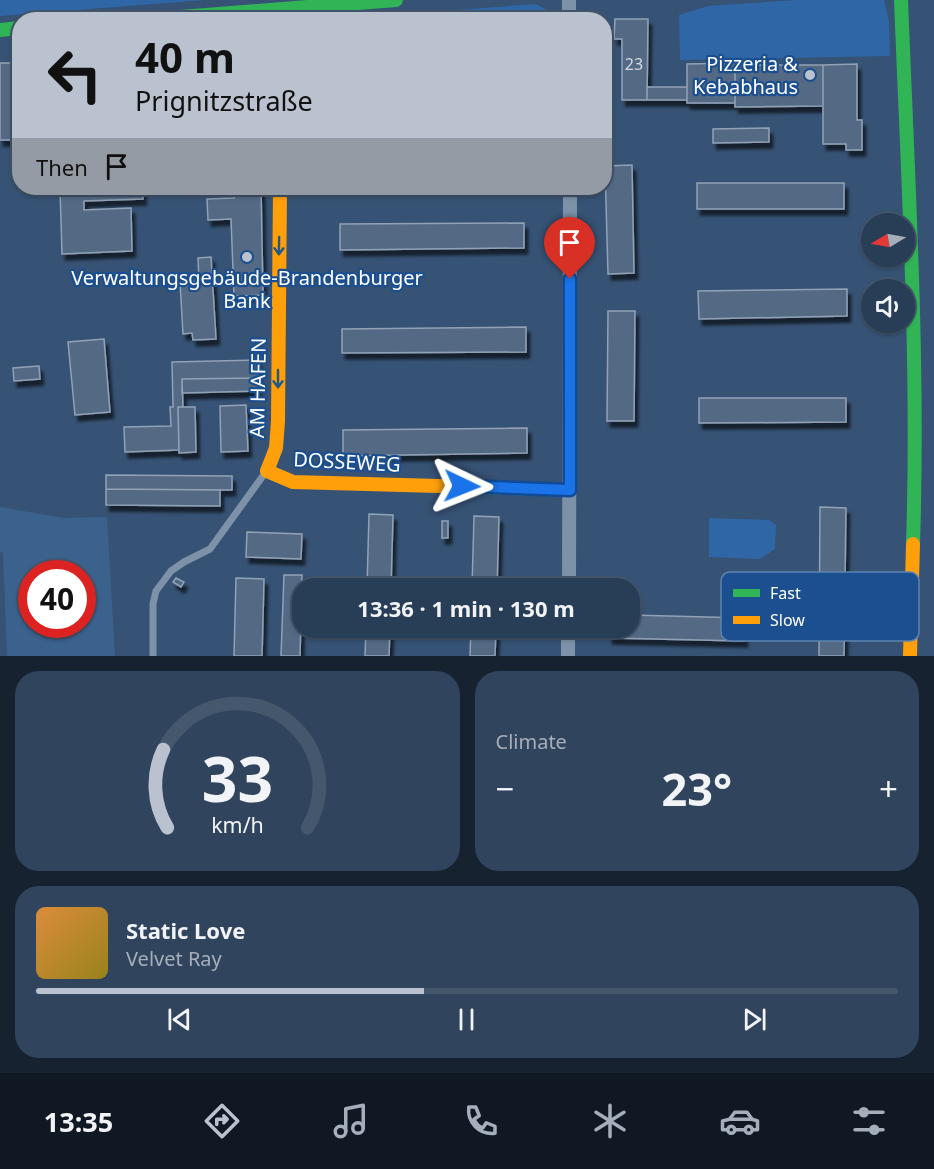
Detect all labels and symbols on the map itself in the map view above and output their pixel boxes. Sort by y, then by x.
place label: Pizzeria & Kebabhaus [693,50,798,100]
house number: 23 [625,53,643,75]
marker: Pizzeria & Kebabhaus [803,68,817,82]
north arrow [861,213,915,267]
pin [544,217,595,279]
one-way arrow [273,235,285,255]
marker: Verwaltungsgebäude-Brandenburger Bank [240,250,254,264]
place label: Verwaltungsgebäude-Brandenburger Bank [71,264,423,314]
street label: AM HAFEN [243,338,272,438]
one-way arrow [272,369,284,389]
street label: DOSSEWEG [293,445,401,478]
position arrow [430,454,494,518]
speed limit sign: 40 [18,560,96,638]
legend [721,572,919,641]
text: Fast [770,582,801,604]
text: Slow [770,609,805,631]

